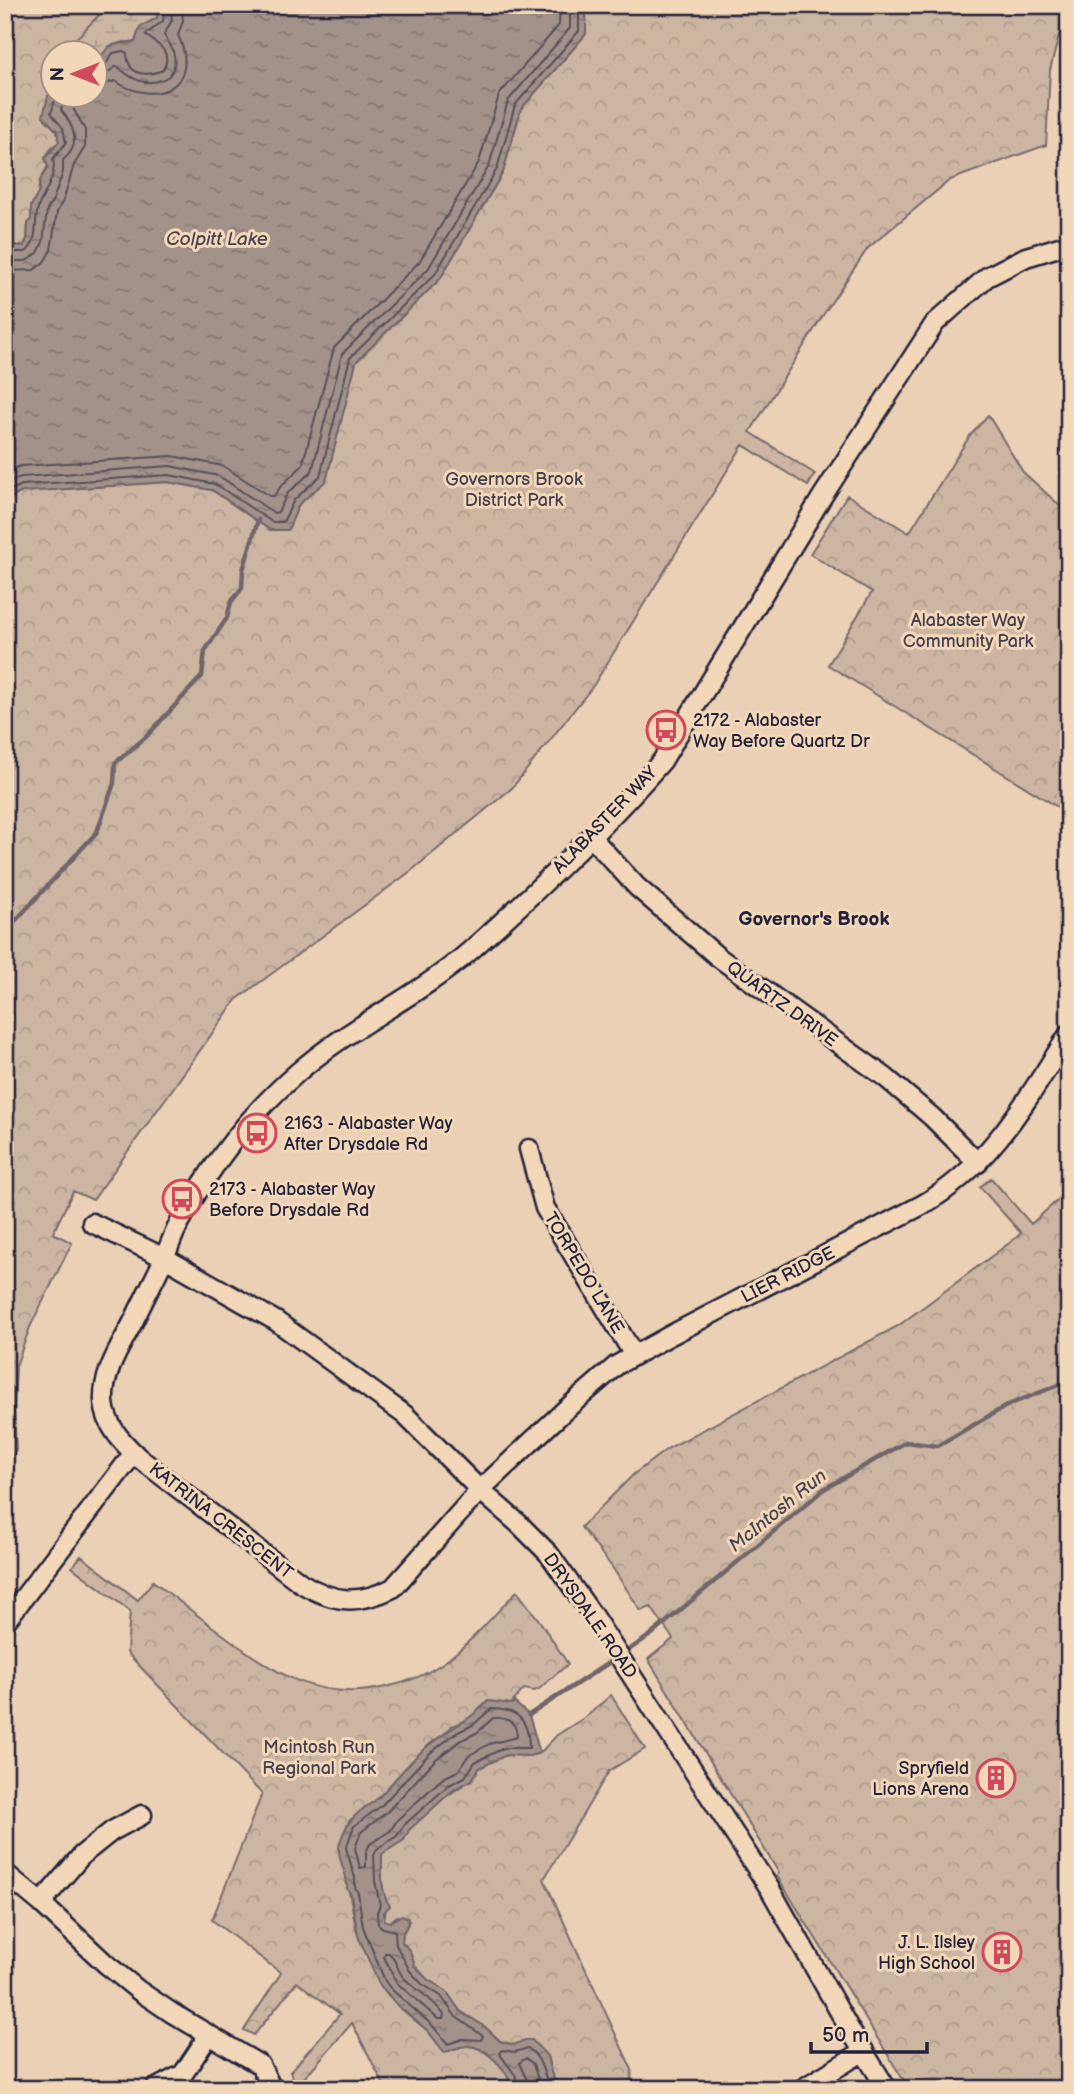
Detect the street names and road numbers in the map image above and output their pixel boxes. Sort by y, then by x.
street label: ALABASTER WAY [549,762,662,878]
street label: QUARTZ DRIVE [723,957,842,1051]
street label: TORPEDO LANE [540,1209,629,1338]
street label: LIER RIDGE [738,1242,838,1308]
street label: KATRINA CRESCENT [145,1458,297,1584]
street label: DRYSDALE ROAD [539,1549,641,1683]

